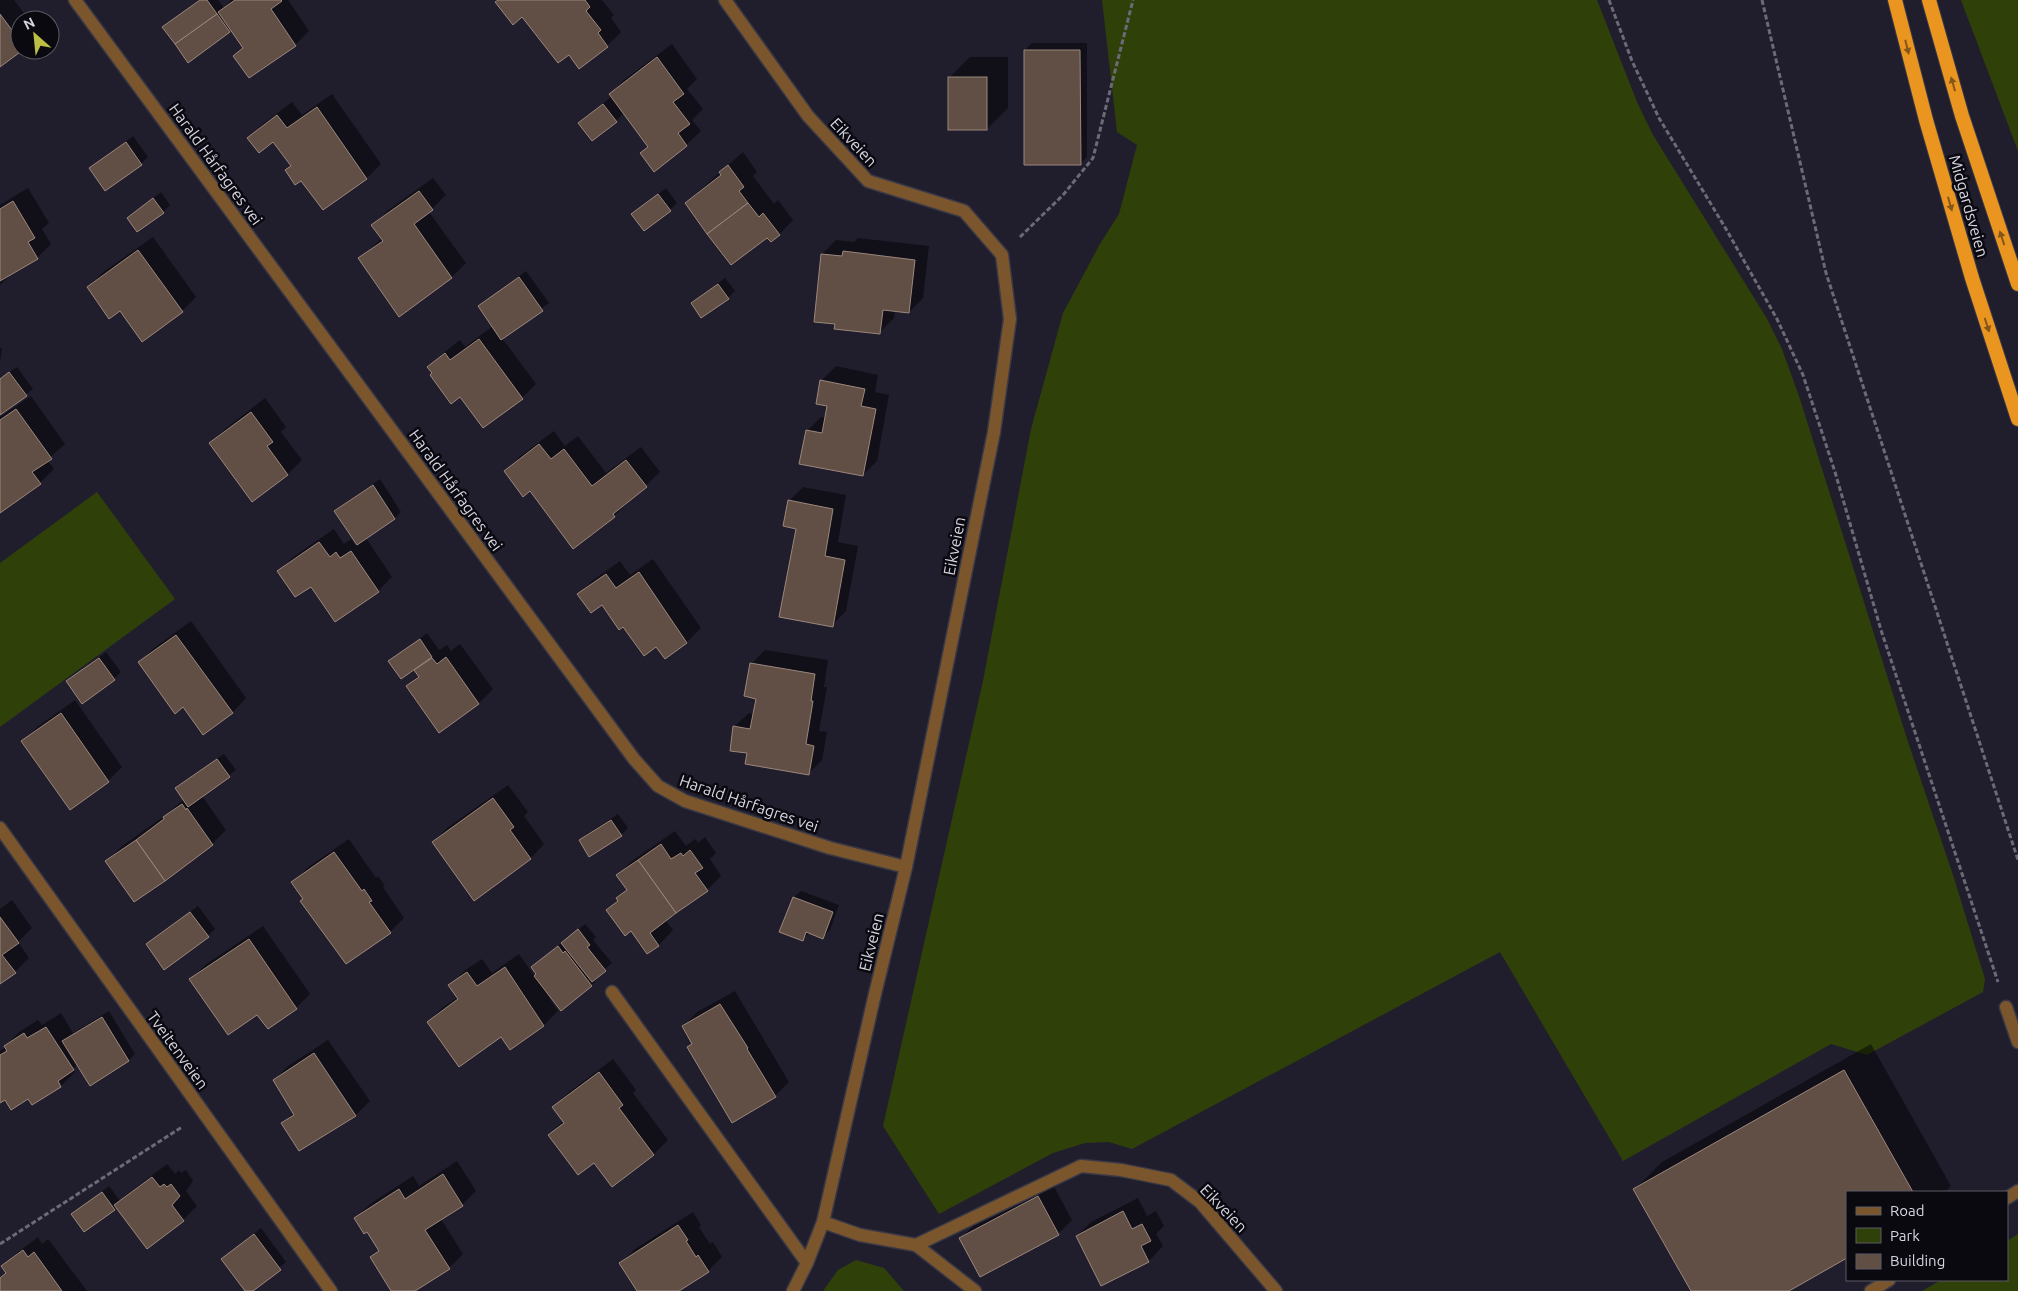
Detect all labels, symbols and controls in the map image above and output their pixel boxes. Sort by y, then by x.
north arrow [10,10,60,60]
text: N [21,14,37,33]
one-way arrow [1903,40,1911,55]
one-way arrow [1948,76,1956,91]
street label: Harald Hårfagres vei [166,100,266,228]
street label: Eikveien [827,114,881,170]
street label: Midgardsveien [1946,153,1992,259]
one-way arrow [1947,197,1955,212]
one-way arrow [1998,231,2005,246]
one-way arrow [1984,317,1991,332]
street label: Harald Hårfagres vei [406,426,506,554]
street label: Eikveien [939,515,969,577]
street label: Harald Hårfagres vei [677,771,821,835]
street label: Eikveien [855,911,887,973]
street label: Tveitenveien [144,1008,212,1092]
street label: Eikveien [1197,1180,1251,1236]
legend [1846,1191,2008,1281]
text: Road [1890,1202,1925,1219]
text: Park [1890,1227,1920,1244]
text: Building [1890,1252,1945,1269]

